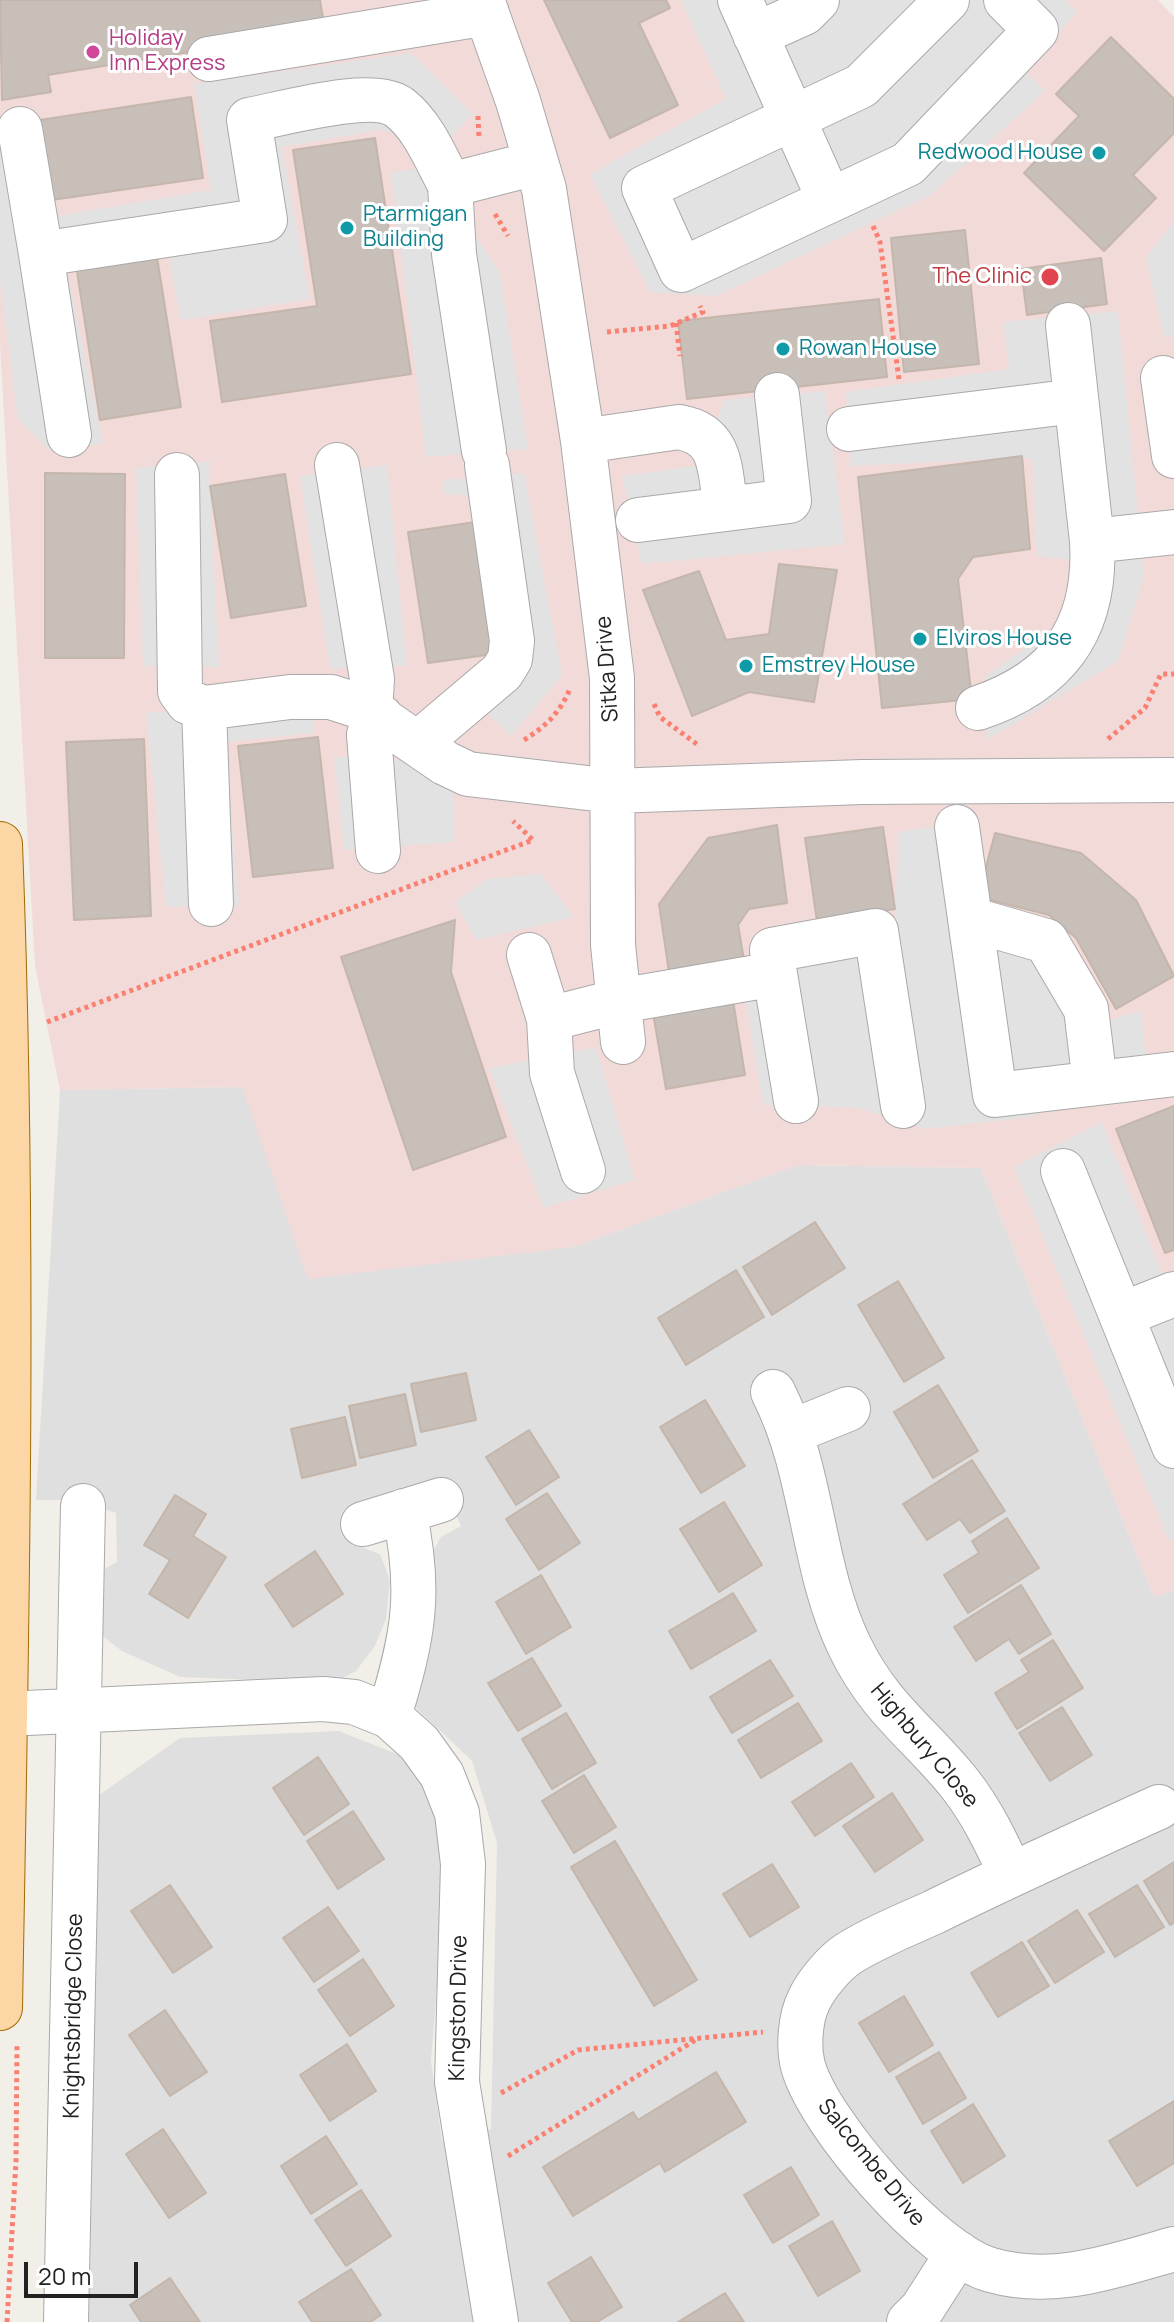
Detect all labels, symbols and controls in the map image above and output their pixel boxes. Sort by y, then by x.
place label: Holiday Inn Express [109,26,226,78]
marker: Holiday Inn Express [84,43,102,61]
place label: Redwood House [918,140,1083,166]
marker: Redwood House [1090,144,1108,162]
place label: Ptarmigan Building [363,202,467,254]
marker: Ptarmigan Building [338,219,356,237]
place label: The Clinic [932,264,1032,290]
marker: The Clinic [1039,266,1061,288]
place label: Rowan House [799,336,937,362]
marker: Rowan House [774,340,792,358]
street label: Sitka Drive [591,615,625,723]
place label: Elviros House [936,626,1072,652]
marker: Elviros House [911,630,929,648]
place label: Emstrey House [762,653,915,679]
marker: Emstrey House [737,657,755,675]
street label: Highbury Close [864,1678,984,1814]
street label: Knightsbridge Close [59,1913,89,2119]
street label: Kingston Drive [445,1935,473,2081]
street label: Salcombe Drive [812,2094,930,2232]
scale bar [28,2246,142,2296]
text: 20 m [38,2259,91,2292]

